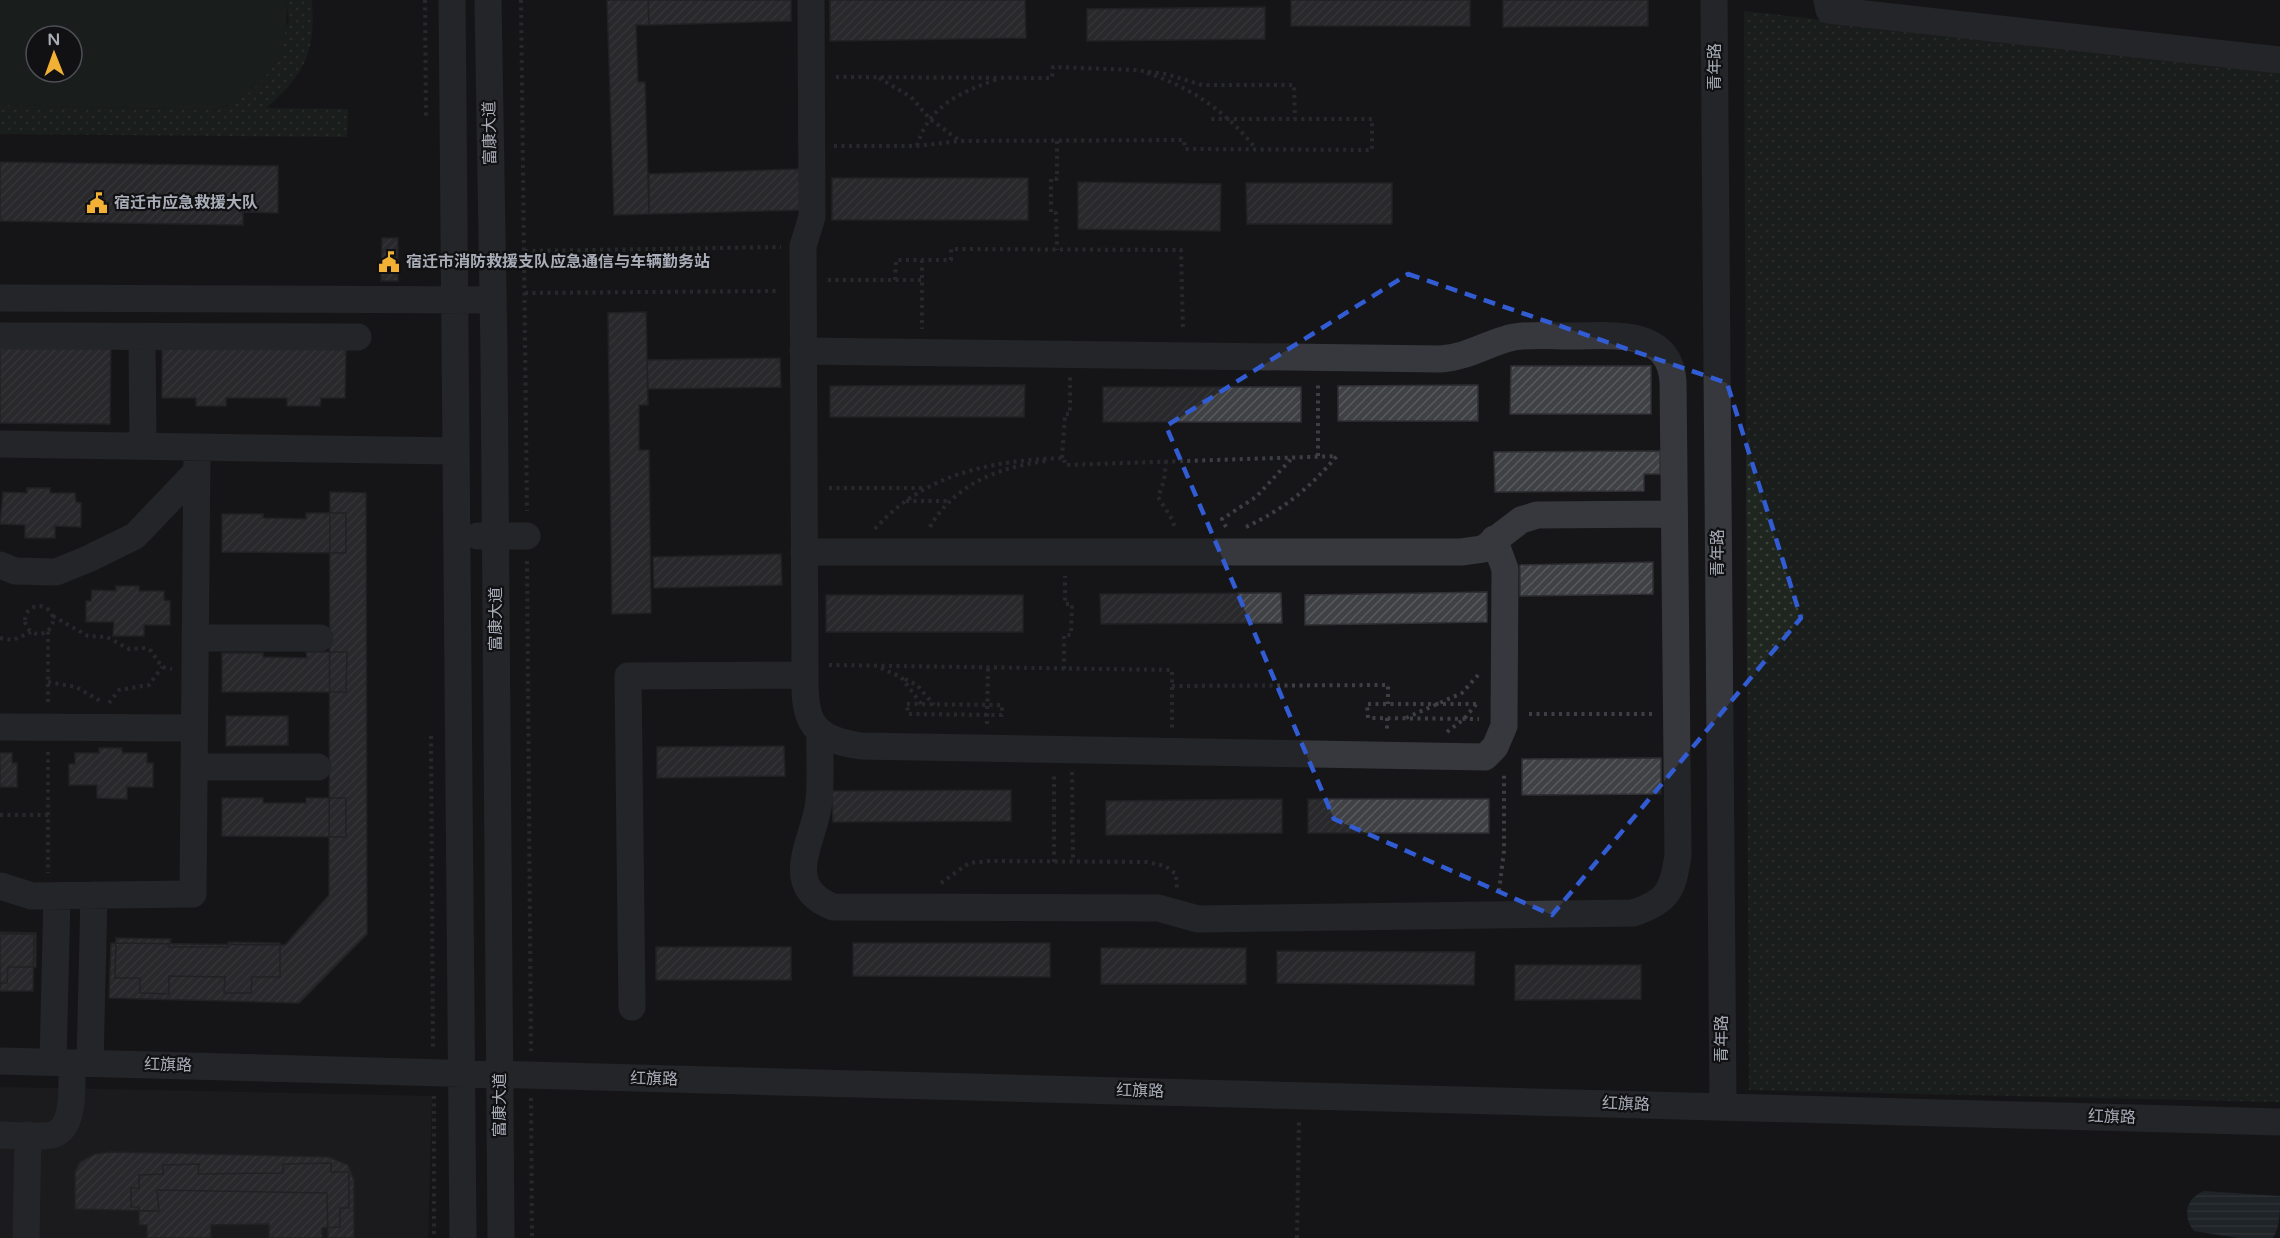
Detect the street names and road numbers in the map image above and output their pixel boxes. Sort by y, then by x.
street label: 青年路 [1705,43,1725,91]
street label: 富康大道 [479,101,501,165]
street label: 青年路 [1708,529,1728,577]
street label: 富康大道 [486,587,506,651]
street label: 青年路 [1712,1015,1732,1063]
street label: 红旗路 [144,1055,192,1075]
street label: 红旗路 [630,1069,678,1089]
street label: 富康大道 [490,1073,510,1137]
street label: 红旗路 [1116,1081,1164,1101]
street label: 红旗路 [1602,1093,1650,1115]
street label: 红旗路 [2088,1106,2136,1128]

